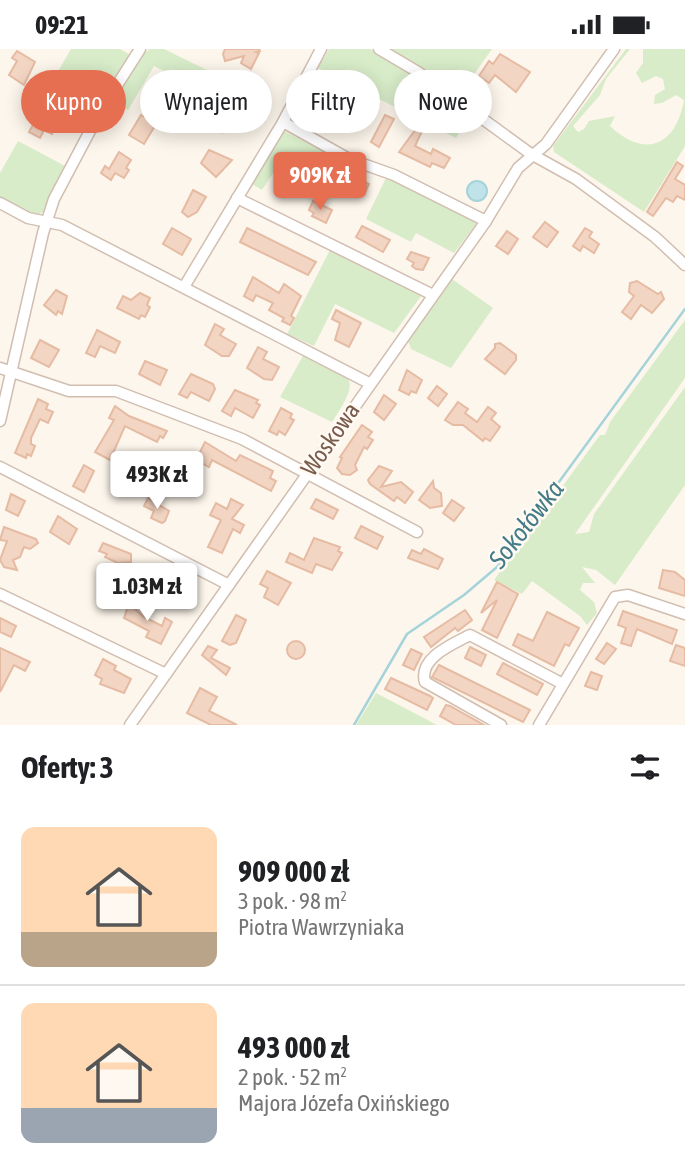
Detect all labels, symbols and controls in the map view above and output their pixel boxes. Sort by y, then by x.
text: 09:21 [35,10,89,40]
chip: Kupno [21,70,126,133]
chip: Wynajem [140,70,272,133]
chip: Filtry [286,70,380,133]
chip: Nowe [394,70,492,133]
pin: 909K zł [255,153,385,212]
text: 909K zł [289,162,351,188]
street label: Woskowa [295,397,365,481]
pin: 493K zł [92,451,222,511]
text: 493K zł [126,461,188,487]
water label: Sokołówka [482,474,570,575]
pin: 1.03M zł [75,563,219,623]
text: 1.03M zł [112,573,182,599]
icon: filters [626,748,664,786]
text: Oferty: 3 [21,750,114,784]
text: 909 000 zł [238,854,350,888]
icon: home [77,855,161,939]
text: 3 pok. · 98 m² [238,888,347,914]
text: Piotra Wawrzyniaka [238,914,405,940]
text: 493 000 zł [238,1030,350,1064]
icon: home [77,1031,161,1115]
text: 2 pok. · 52 m² [238,1064,347,1090]
text: Majora Józefa Oxińskiego [238,1090,450,1116]

